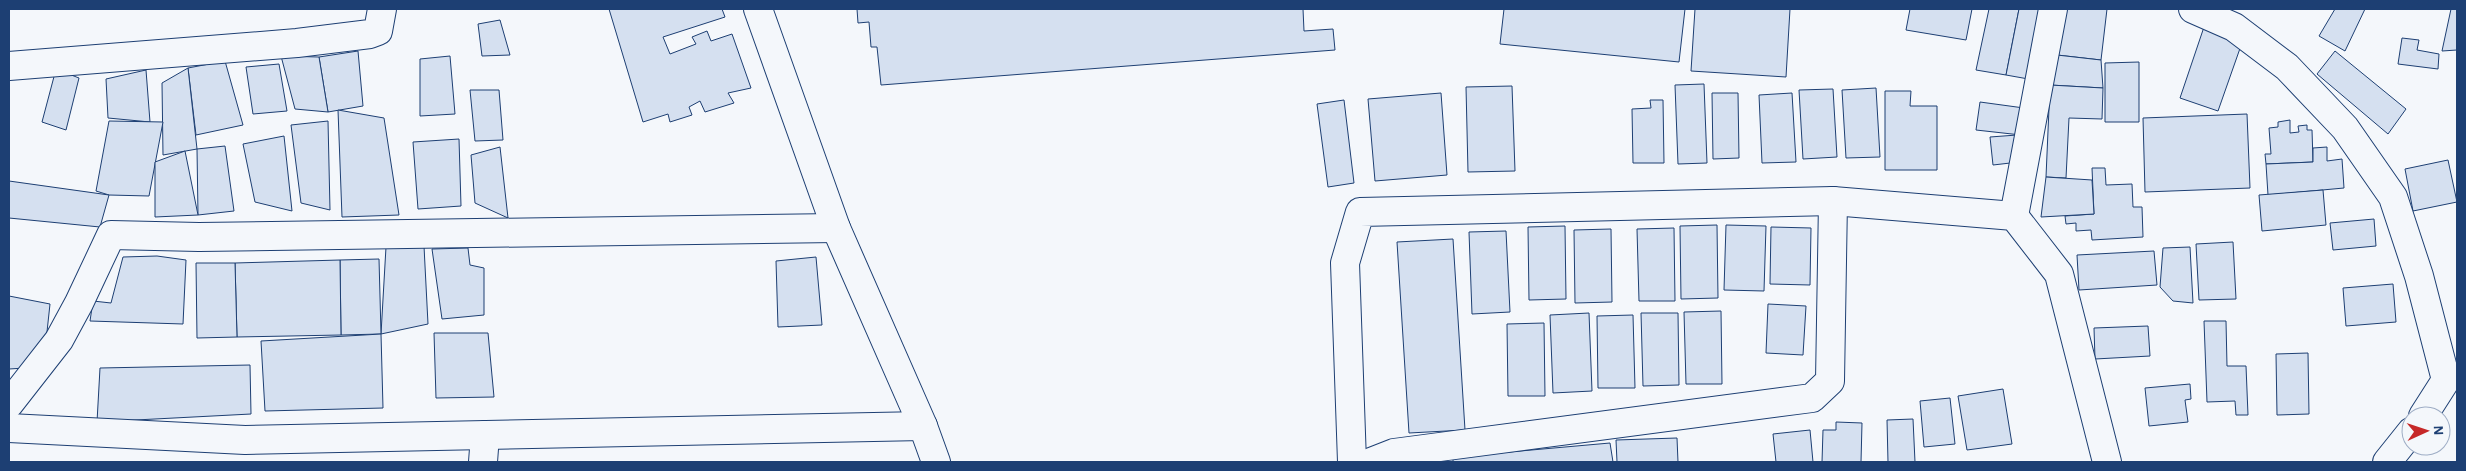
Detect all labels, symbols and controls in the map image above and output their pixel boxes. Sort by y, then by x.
north arrow [2401,406,2451,456]
text: N [2431,425,2445,436]

